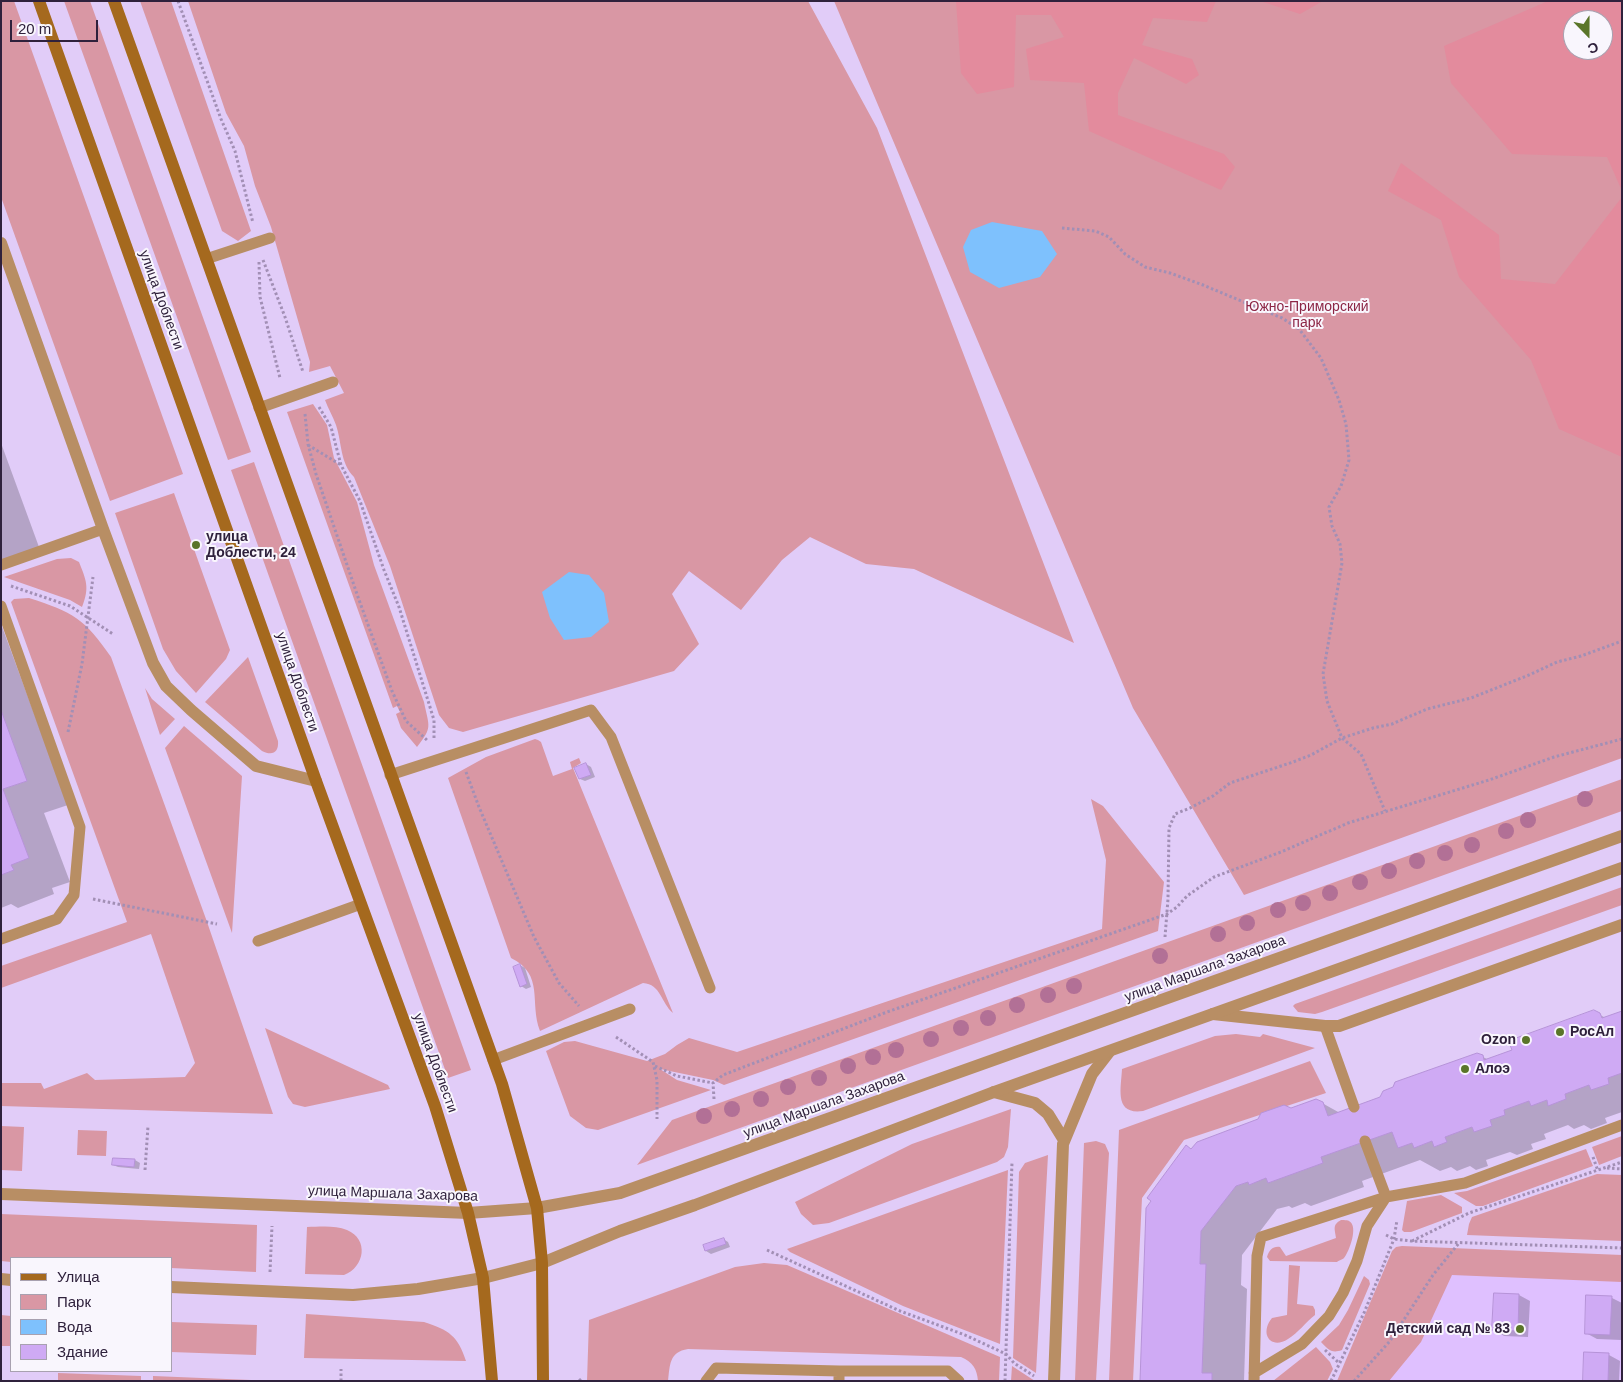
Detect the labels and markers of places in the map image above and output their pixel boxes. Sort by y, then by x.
place label: улица Доблести, 24 [206,529,296,562]
marker: улица Доблести, 24 [190,539,202,551]
place label: РосАл [1570,1024,1614,1040]
marker: РосАл [1554,1026,1566,1038]
place label: Ozon [1481,1032,1516,1048]
marker: Ozon [1520,1034,1532,1046]
place label: Алоэ [1475,1061,1510,1077]
marker: Алоэ [1459,1063,1471,1075]
place label: Детский сад № 83 [1386,1321,1510,1337]
marker: Детский сад № 83 [1514,1323,1526,1335]

